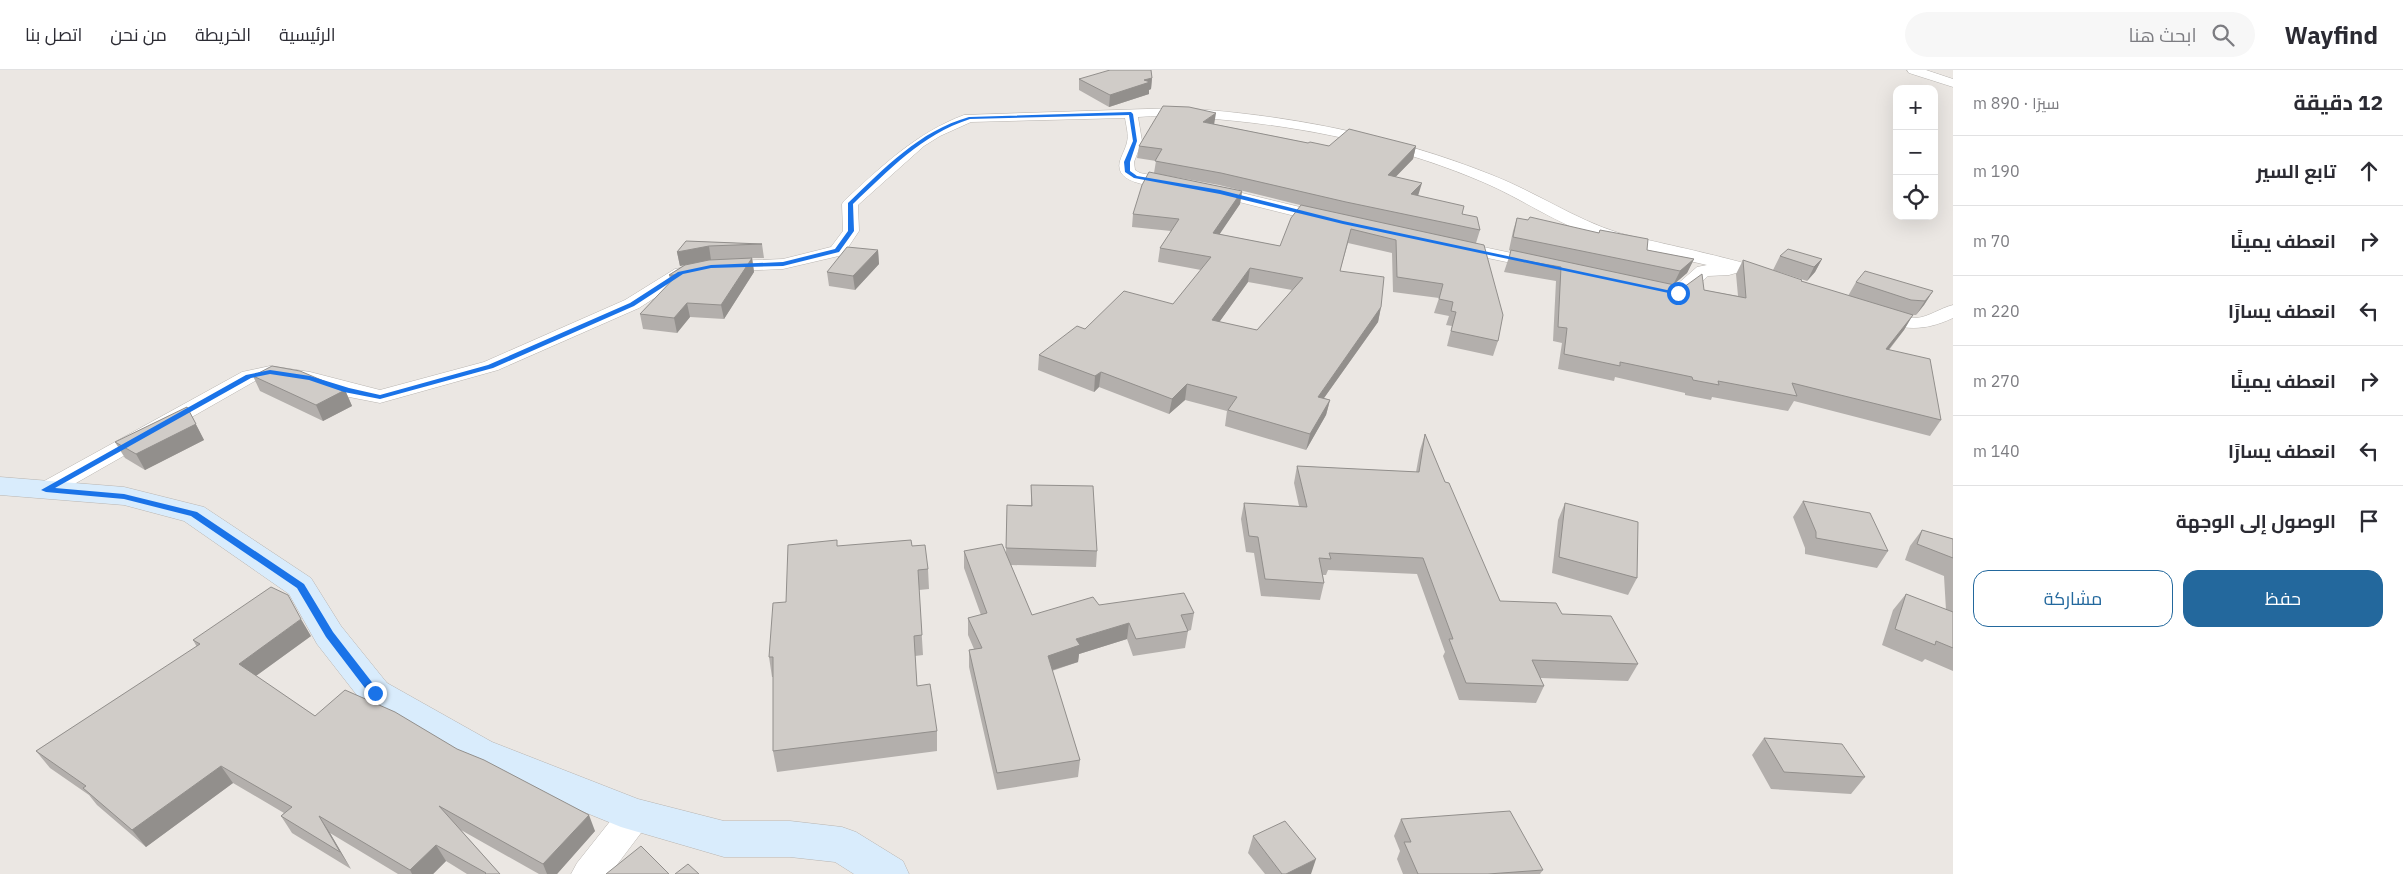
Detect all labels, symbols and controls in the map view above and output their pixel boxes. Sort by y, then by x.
search box [1905,12,2255,57]
text: Wayfind [2285,19,2378,51]
icon: search [2209,21,2237,49]
text: اتصل بنا [25,23,82,46]
text: من نحن [110,23,167,46]
text: الخريطة [195,23,251,46]
text: الرئيسية [279,23,336,46]
text: ابحث هنا [2129,23,2197,47]
map controls [1893,85,1938,220]
button: + [1893,85,1938,130]
text: 12 دقيقة [2293,88,2383,116]
text: سيرًا · 890 m [1973,93,2059,113]
button: − [1893,130,1938,175]
icon: ahead [2355,157,2383,185]
text: تابع السير [2256,159,2336,183]
text: 190 m [1973,161,2020,181]
button: locate [1893,175,1938,220]
icon: right [2355,227,2383,255]
text: انعطف يمينًا [2230,229,2336,253]
text: 70 m [1973,231,2010,251]
route start [1667,282,1690,305]
icon: left [2355,297,2383,325]
text: انعطف يسارًا [2228,299,2336,323]
text: 220 m [1973,301,2020,321]
icon: right [2355,367,2383,395]
text: انعطف يمينًا [2230,369,2336,393]
text: 270 m [1973,371,2020,391]
icon: left [2355,437,2383,465]
text: انعطف يسارًا [2228,439,2336,463]
text: 140 m [1973,441,2020,461]
icon: arrive [2355,507,2383,535]
text: الوصول إلى الوجهة [2176,509,2336,533]
button: مشاركة [1973,570,2173,627]
button: حفظ [2183,570,2383,627]
route end [364,682,387,705]

